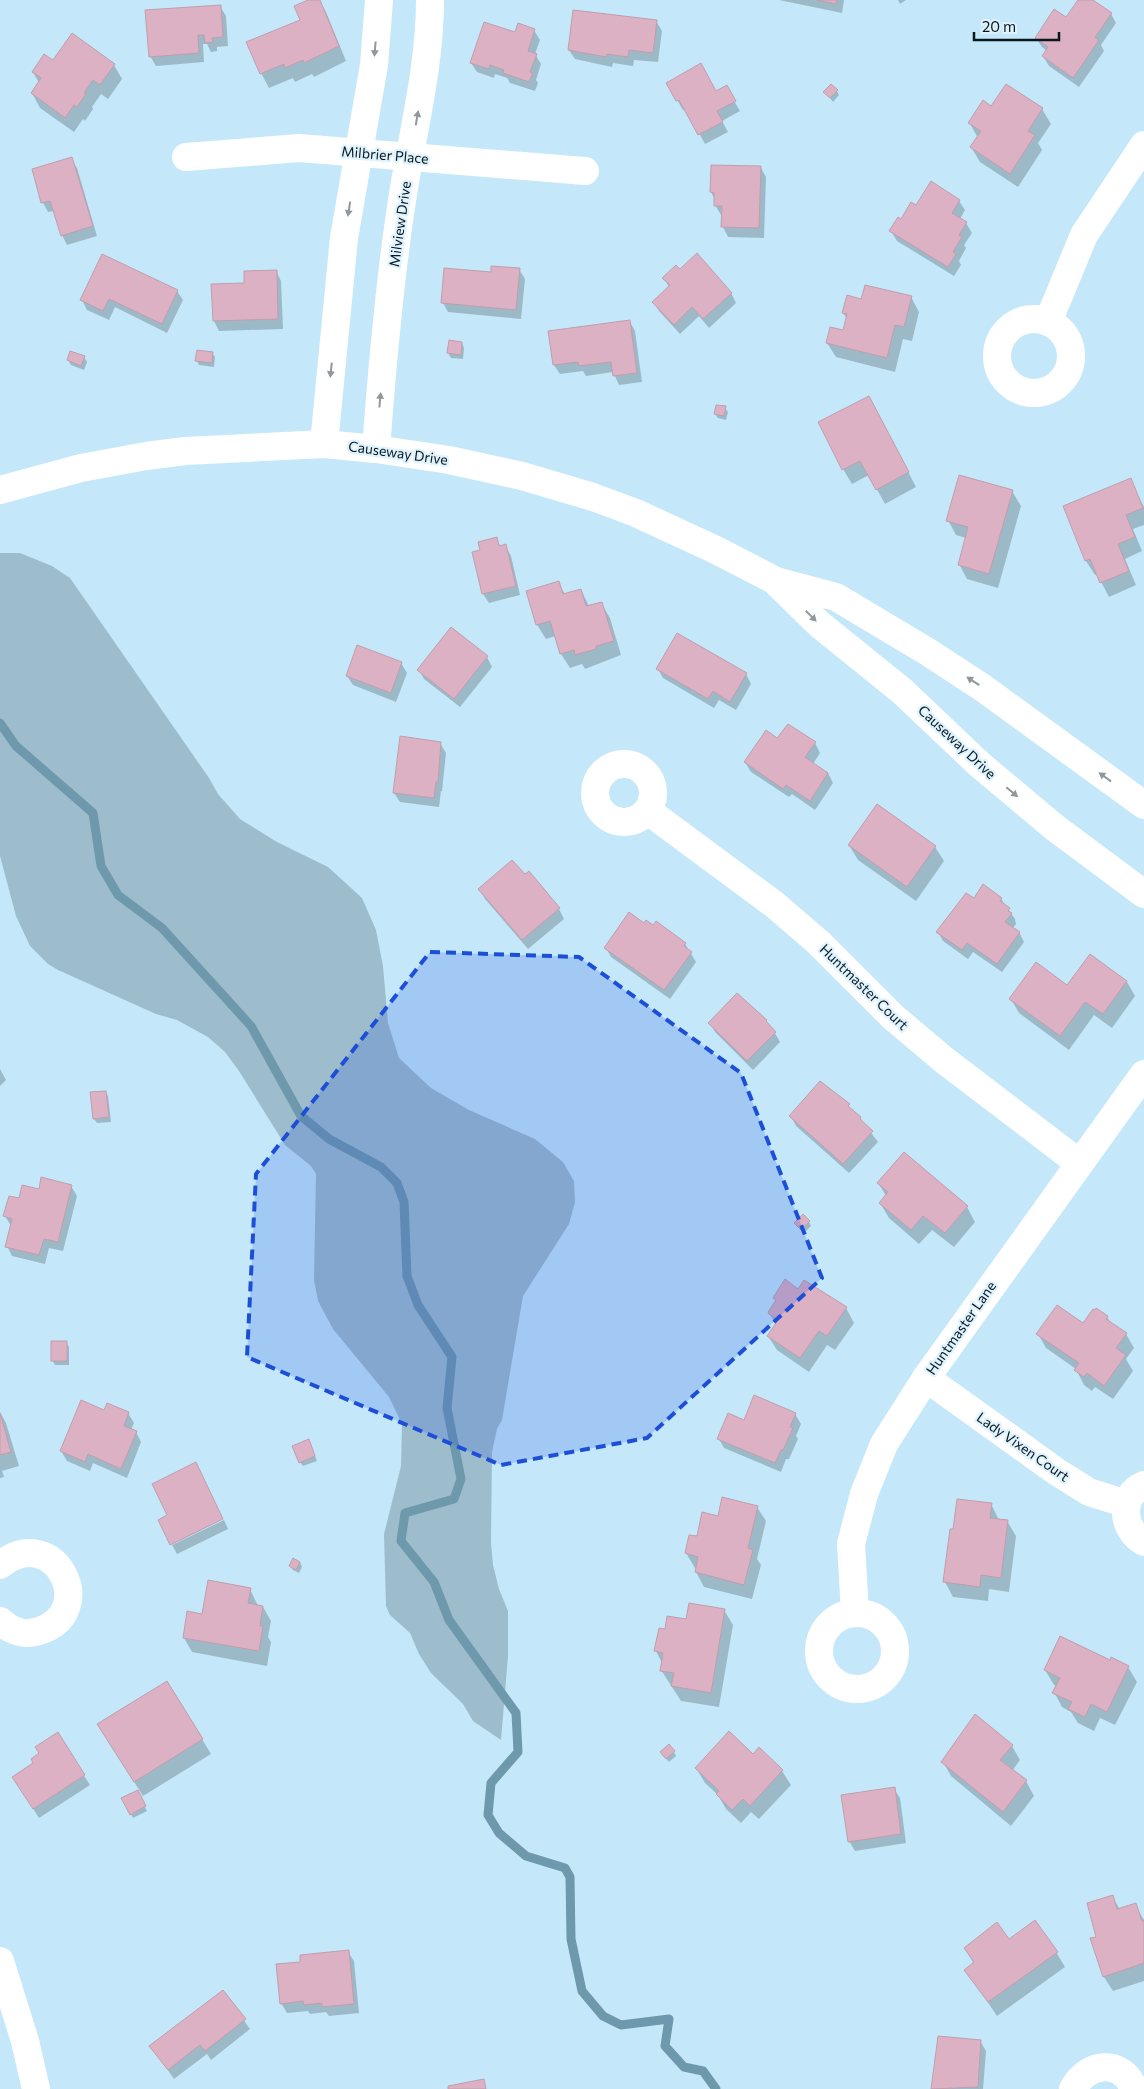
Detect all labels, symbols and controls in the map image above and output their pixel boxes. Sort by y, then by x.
scale bar [974,10,1059,42]
text: 20 m [982,17,1016,35]
one-way arrow [371,41,379,57]
one-way arrow [413,110,421,126]
street label: Milbrier Place [341,142,429,167]
street label: Milview Drive [385,180,414,268]
one-way arrow [345,201,353,217]
one-way arrow [327,363,335,379]
one-way arrow [376,392,384,408]
street label: Causeway Drive [347,437,449,468]
one-way arrow [805,610,817,622]
one-way arrow [966,677,980,686]
street label: Causeway Drive [915,701,1000,782]
one-way arrow [1099,771,1112,782]
one-way arrow [1006,786,1019,797]
street label: Huntmaster Court [817,940,912,1033]
street label: Huntmaster Lane [922,1278,999,1378]
street label: Lady Vixen Court [974,1408,1073,1485]

